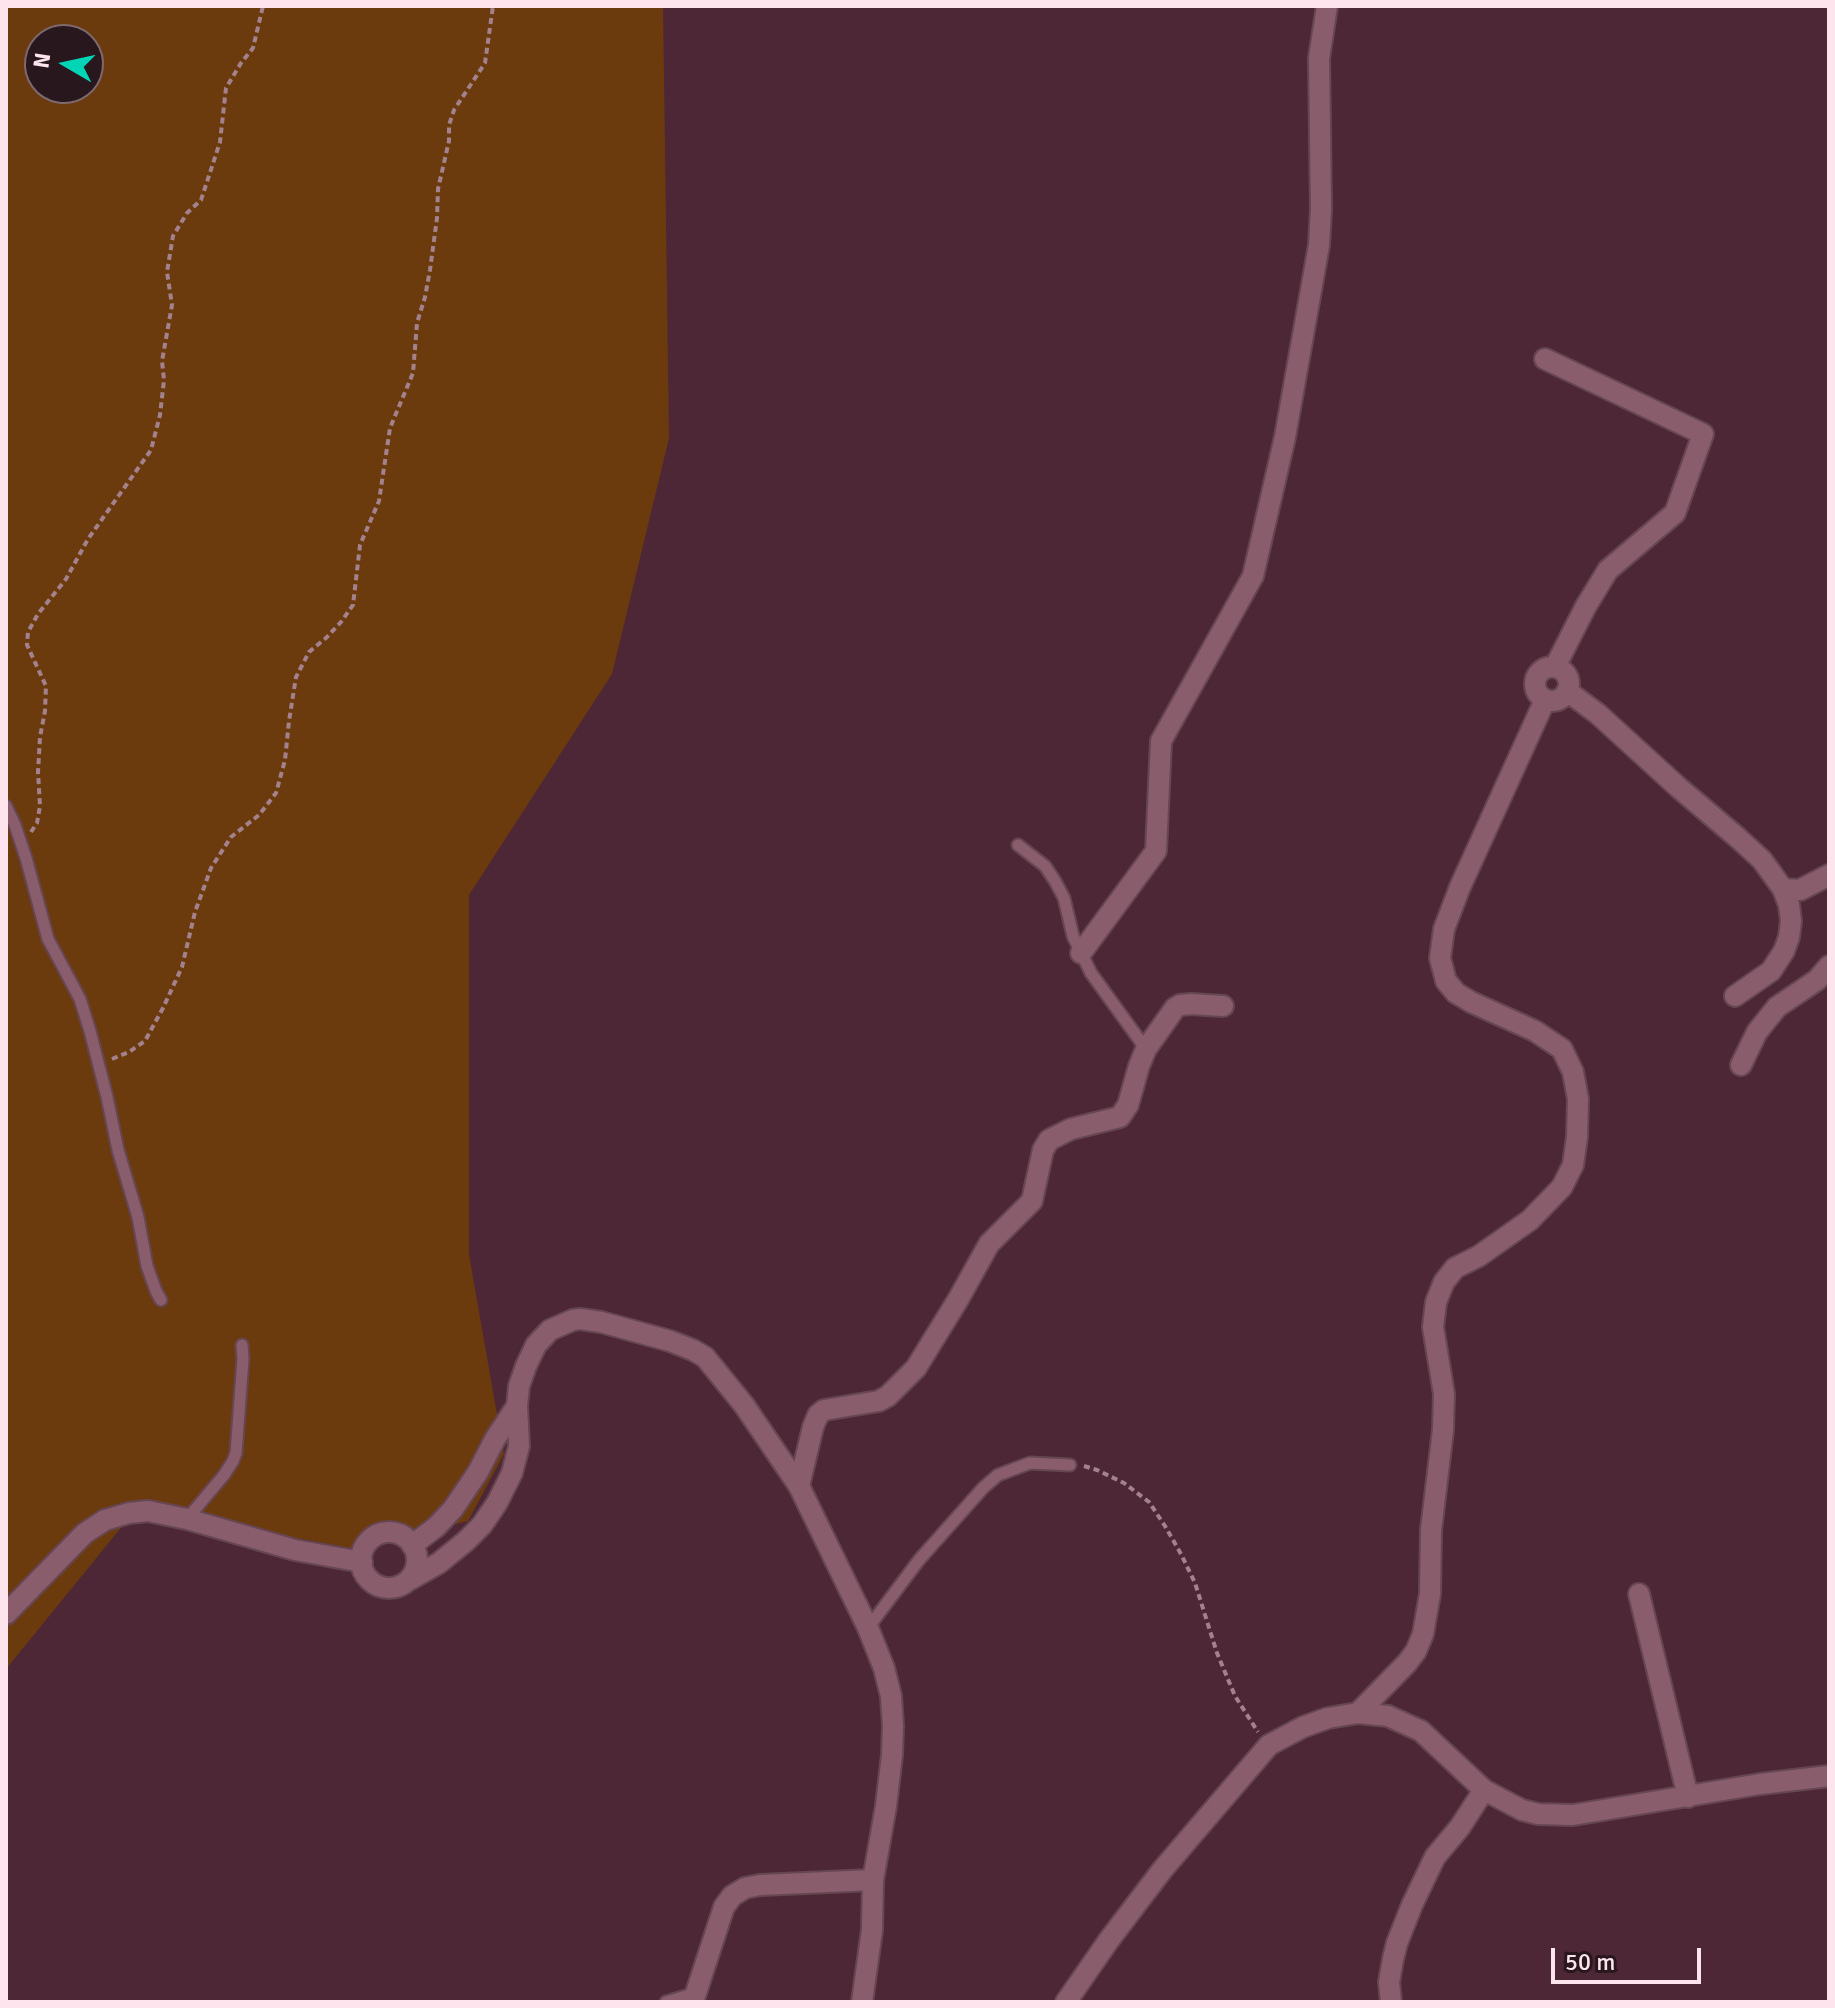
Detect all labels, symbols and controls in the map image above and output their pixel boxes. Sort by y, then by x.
north arrow [24,24,104,104]
text: N [27,51,56,70]
scale bar [1555,1932,1705,1982]
text: 50 m [1565,1947,1615,1977]

